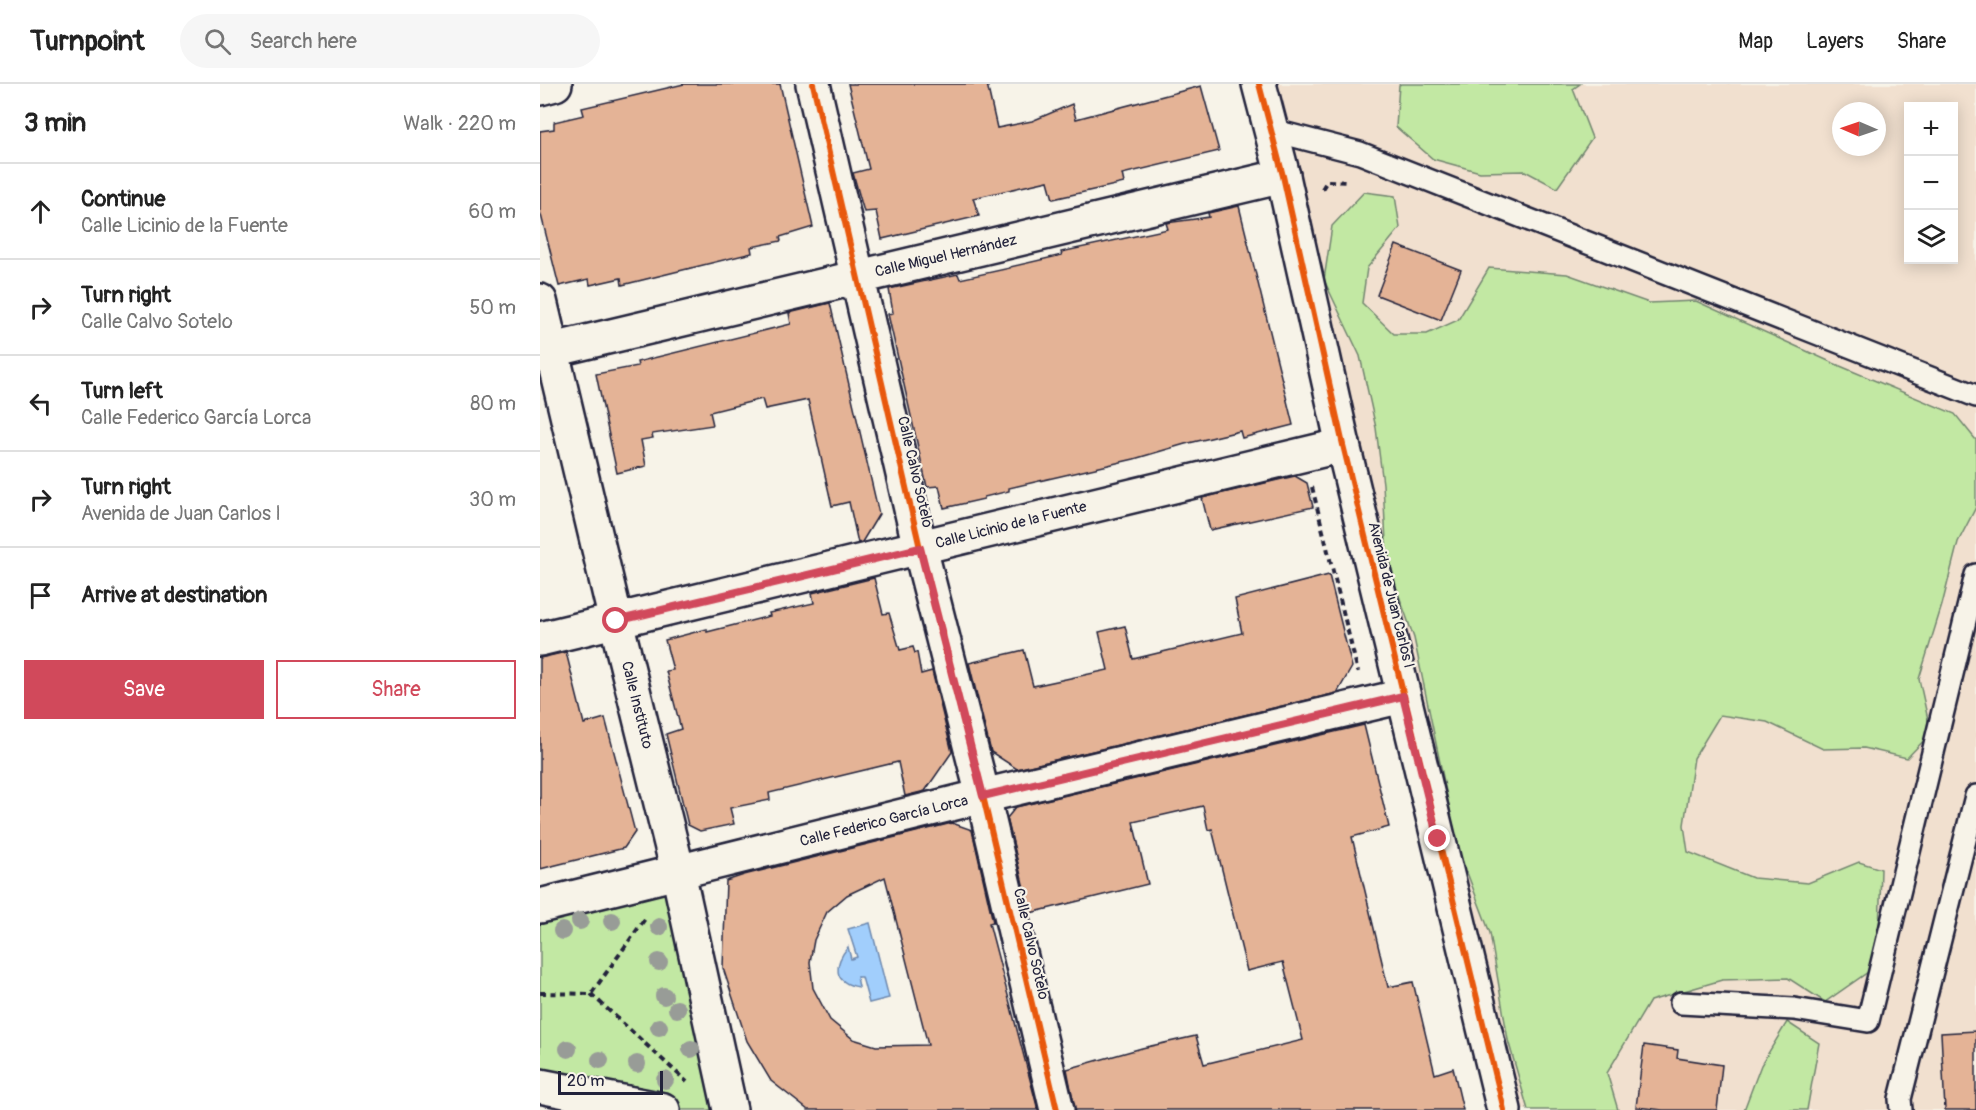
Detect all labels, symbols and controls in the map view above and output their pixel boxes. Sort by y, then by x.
search box [180,14,600,68]
text: Turnpoint [30,24,144,59]
icon: search [201,25,234,58]
text: Search here [249,27,357,55]
text: Map [1738,28,1773,55]
text: Layers [1806,28,1864,55]
text: Share [1897,28,1946,55]
north arrow [1832,102,1886,156]
map controls [1904,102,1958,264]
button: + [1904,102,1958,156]
text: 3 min [24,107,86,139]
text: Walk · 220 m [403,111,516,136]
button: − [1904,156,1958,210]
text: Continue [81,185,165,213]
icon: ahead [24,195,57,228]
text: 60 m [469,199,516,224]
button: layers [1904,210,1958,264]
text: Calle Licinio de la Fuente [81,213,288,238]
street label: Calle Miguel Hernández [873,230,1019,282]
text: Turn right [81,281,171,309]
icon: right [24,291,57,324]
text: 50 m [469,295,516,320]
text: Calle Calvo Sotelo [81,309,233,334]
text: Turn left [81,377,163,405]
icon: left [24,387,57,420]
text: 80 m [470,391,516,416]
text: Calle Federico García Lorca [81,405,311,430]
street label: Calle Calvo Sotelo [893,414,937,530]
text: Turn right [81,473,171,501]
icon: right [24,483,57,516]
text: 30 m [469,487,516,512]
street label: Calle Licinio de la Fuente [933,497,1089,553]
text: Avenida de Juan Carlos I [81,501,281,526]
street label: Avenida de Juan Carlos I [1364,520,1418,670]
icon: arrive [24,579,57,612]
text: Arrive at destination [81,581,267,609]
route start [602,607,628,633]
street label: Calle Instituto [617,659,657,751]
button: Save [24,660,264,719]
button: Share [276,660,516,719]
street label: Calle Federico García Lorca [798,791,970,851]
route end [1424,825,1450,851]
street label: Calle Calvo Sotelo [1009,886,1053,1002]
scale bar [558,1068,663,1096]
text: 20 m [567,1071,605,1091]

